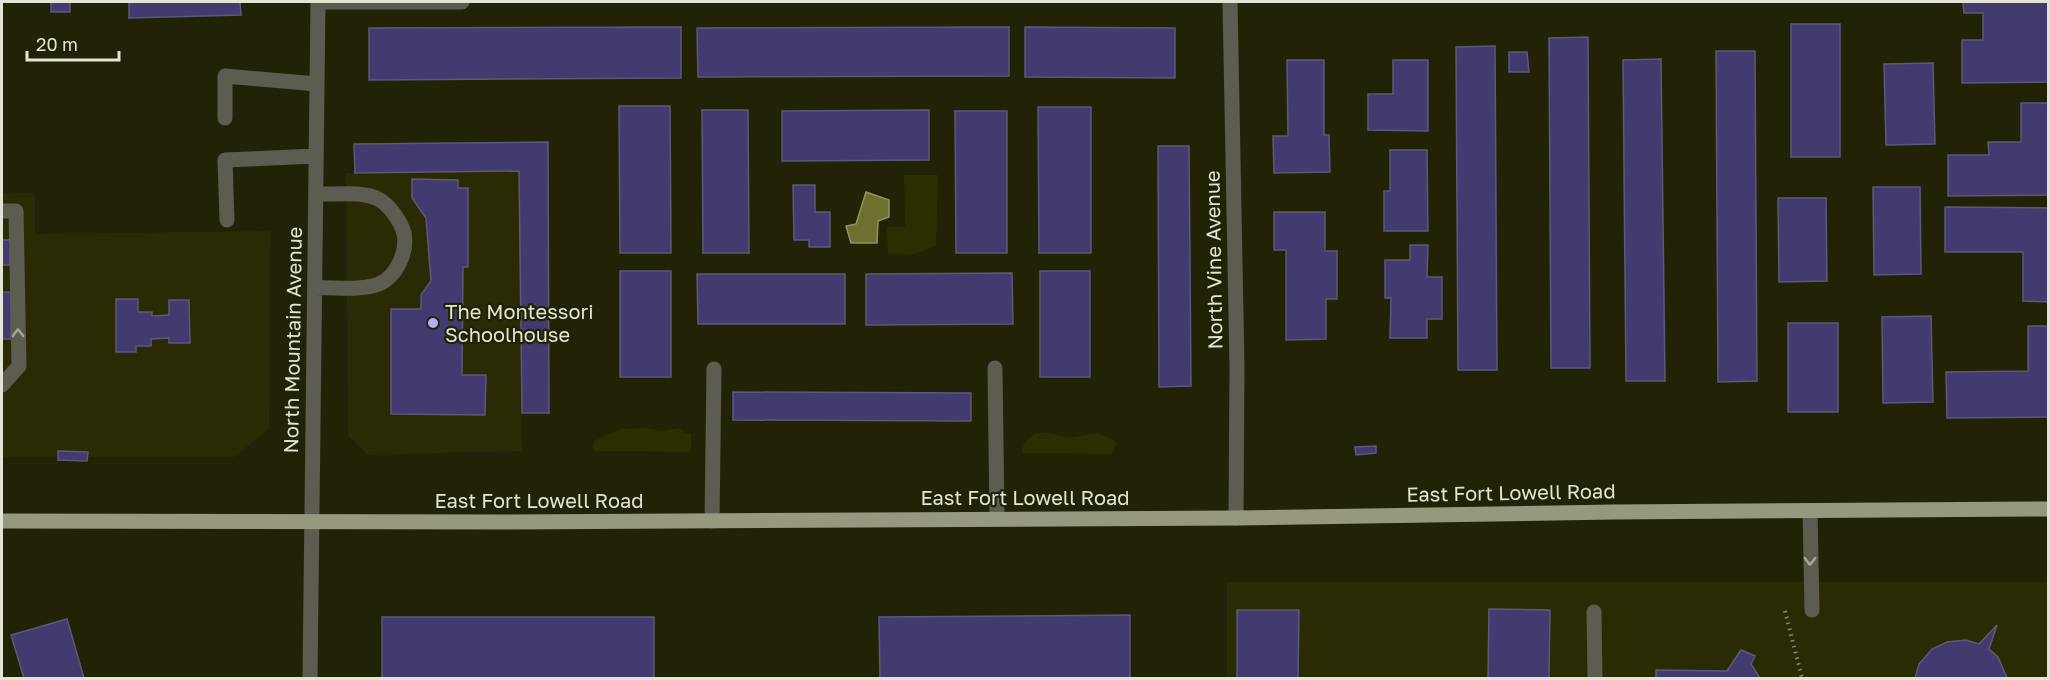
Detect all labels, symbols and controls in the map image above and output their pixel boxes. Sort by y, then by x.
scale bar [27,24,118,62]
text: 20 m [36,33,78,55]
street label: North Vine Avenue [1199,170,1227,350]
street label: North Mountain Avenue [278,226,306,454]
place label: The Montessori Schoolhouse [445,299,594,346]
marker: The Montessori Schoolhouse [426,316,440,330]
one-way arrow [12,329,24,338]
street label: East Fort Lowell Road [1406,478,1616,506]
street label: East Fort Lowell Road [920,485,1130,509]
street label: East Fort Lowell Road [434,488,644,512]
one-way arrow [1804,556,1816,565]

